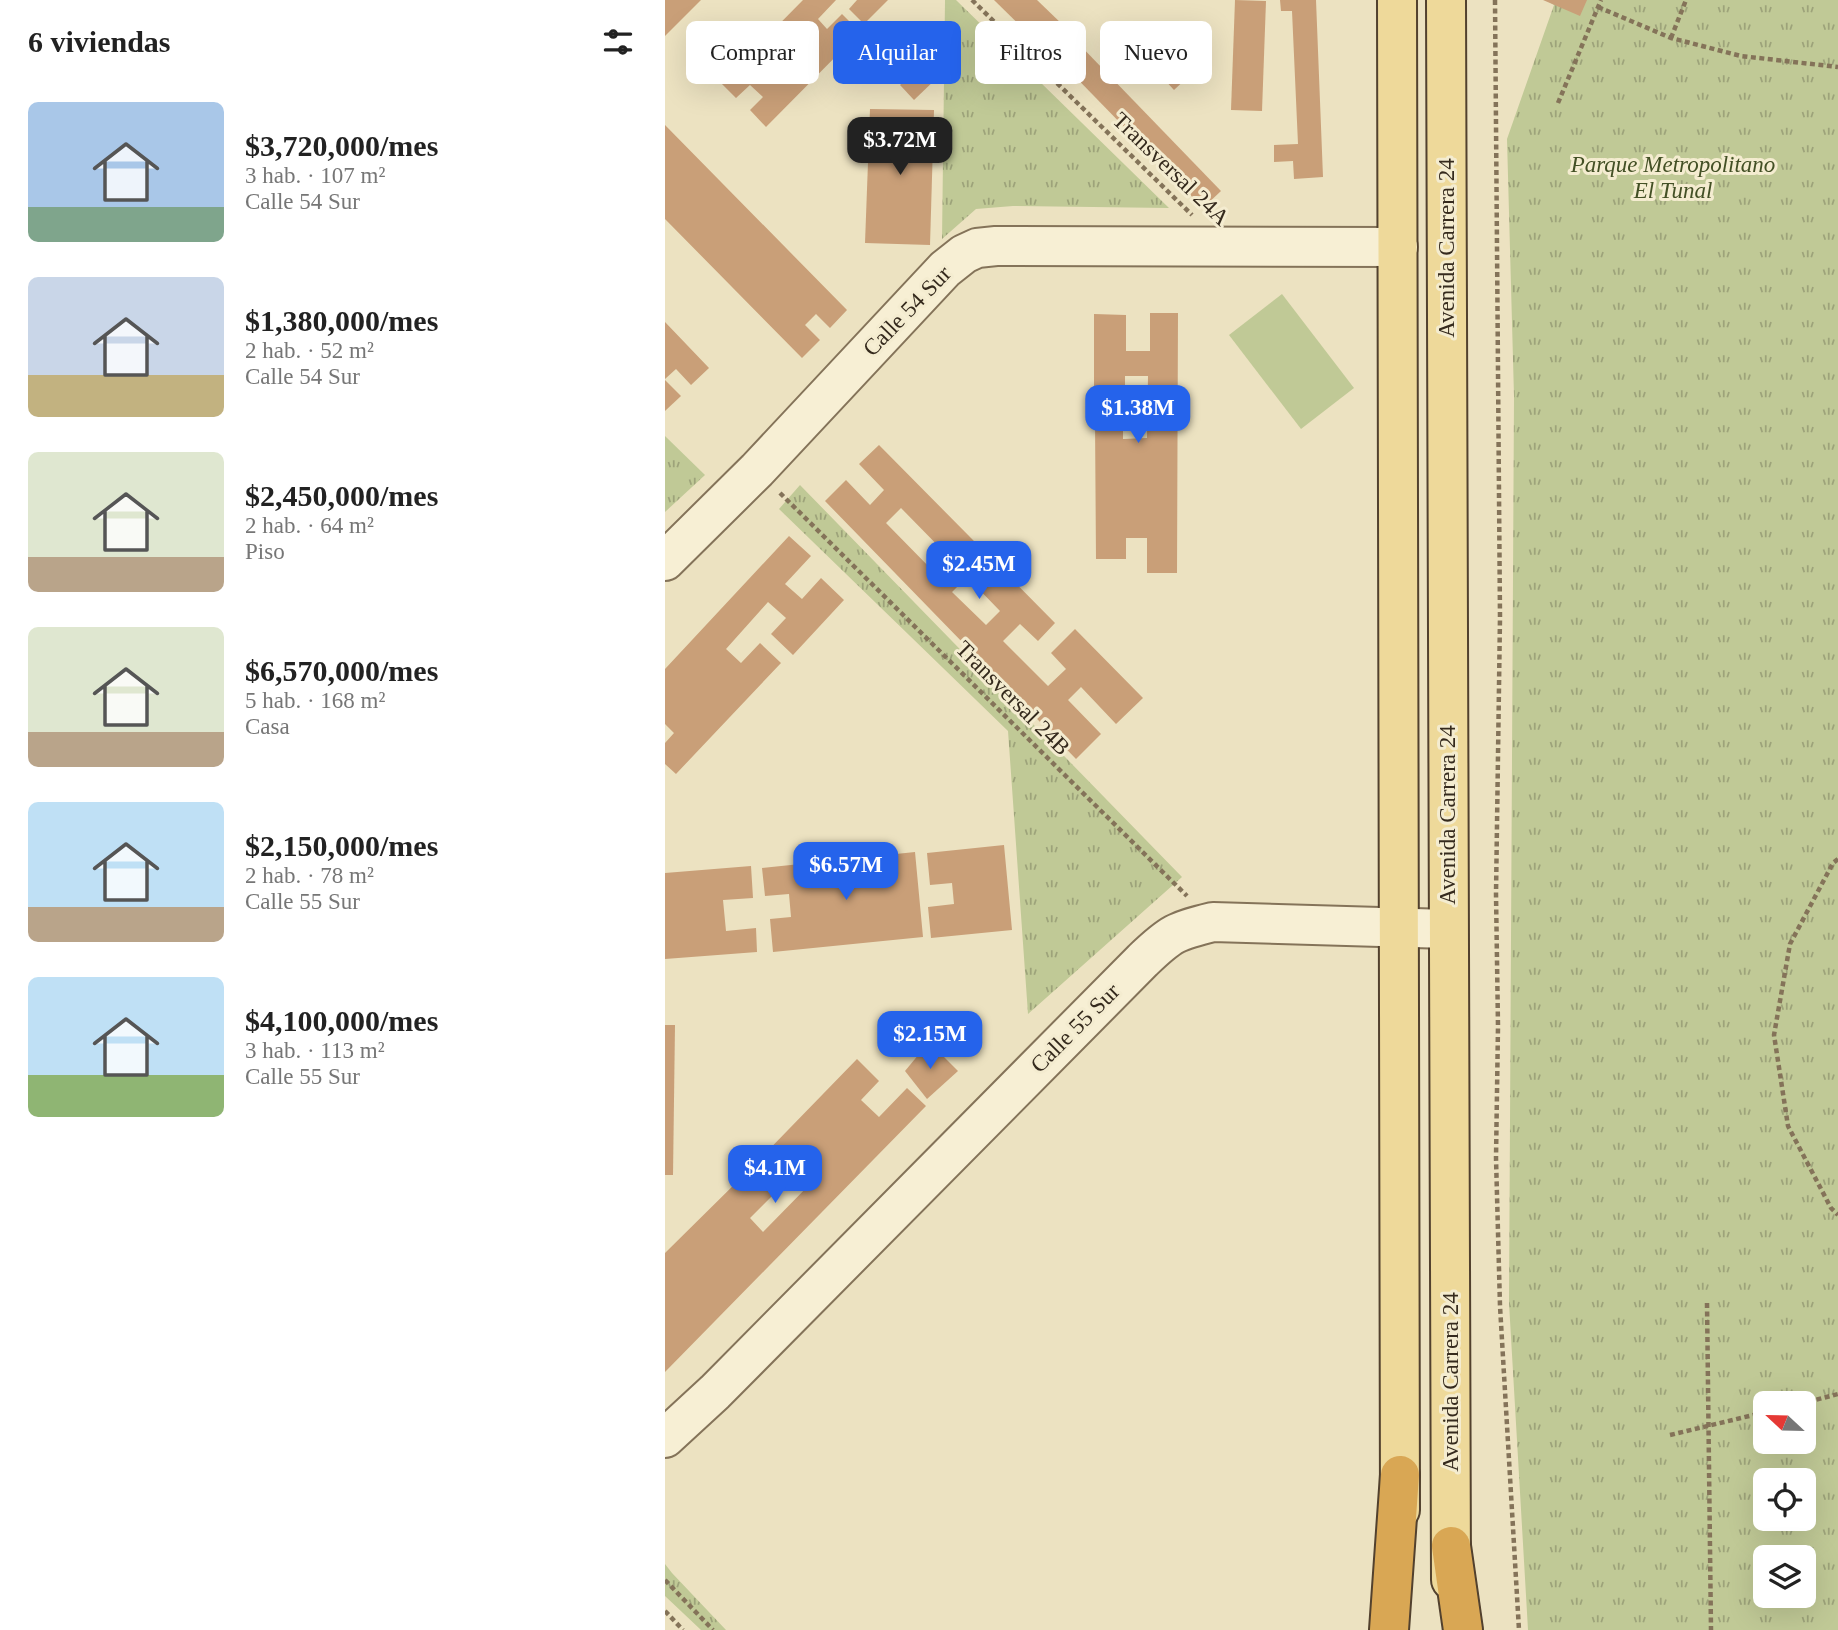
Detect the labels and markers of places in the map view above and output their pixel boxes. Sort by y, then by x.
pin: $3.72M [843,118,957,177]
pin: $1.38M [1081,386,1195,445]
pin: $2.45M [922,542,1036,601]
pin: $6.57M [789,842,903,902]
pin: $2.15M [873,1012,987,1071]
pin: $4.1M [726,1146,824,1205]

